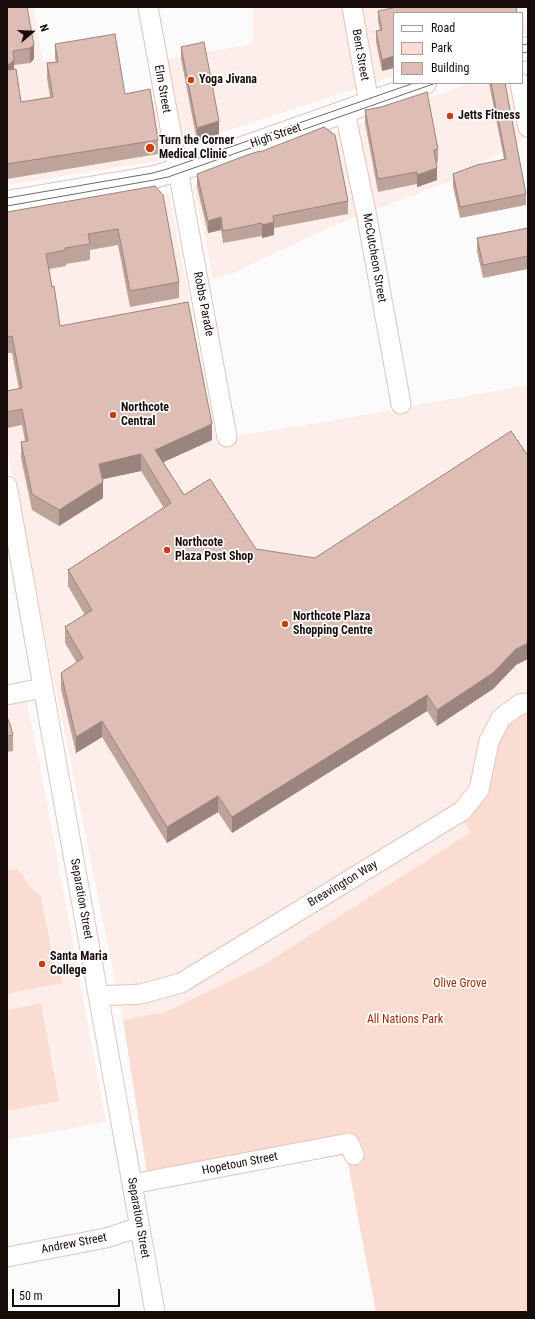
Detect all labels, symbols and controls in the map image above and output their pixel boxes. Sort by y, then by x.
north arrow [12,12,52,52]
legend [393,12,523,84]
text: Road [431,21,455,35]
text: N [37,23,51,33]
street label: Bent Street [348,28,372,82]
text: Park [431,41,452,55]
text: Building [431,61,469,75]
street label: Elm Street [151,64,173,114]
place label: Yoga Jivana [199,73,257,87]
marker: Yoga Jivana [186,75,196,85]
place label: Jetts Fitness [458,109,520,123]
marker: Jetts Fitness [445,111,455,121]
street label: High Street [249,121,303,151]
place label: Turn the Corner Medical Clinic [159,134,234,162]
marker: Turn the Corner Medical Clinic [144,142,156,154]
street label: McCutcheon Street [359,212,389,304]
street label: Robbs Parade [190,270,216,338]
place label: Northcote Central [121,401,169,429]
marker: Northcote Central [108,410,118,420]
place label: Northcote Plaza Post Shop [175,536,253,564]
marker: Northcote Plaza Post Shop [162,545,172,555]
place label: Northcote Plaza Shopping Centre [293,610,373,638]
marker: Northcote Plaza Shopping Centre [280,619,290,629]
street label: Separation Street [67,858,95,940]
street label: Breavington Way [306,858,380,910]
place label: Santa Maria College [50,950,108,978]
marker: Santa Maria College [37,959,47,969]
park label: Olive Grove [433,977,487,991]
park label: All Nations Park [367,1013,443,1027]
street label: Hopetoun Street [201,1150,279,1178]
street label: Separation Street [124,1177,152,1259]
street label: Andrew Street [40,1231,108,1257]
scale bar [14,1281,122,1307]
text: 50 m [19,1289,43,1303]

